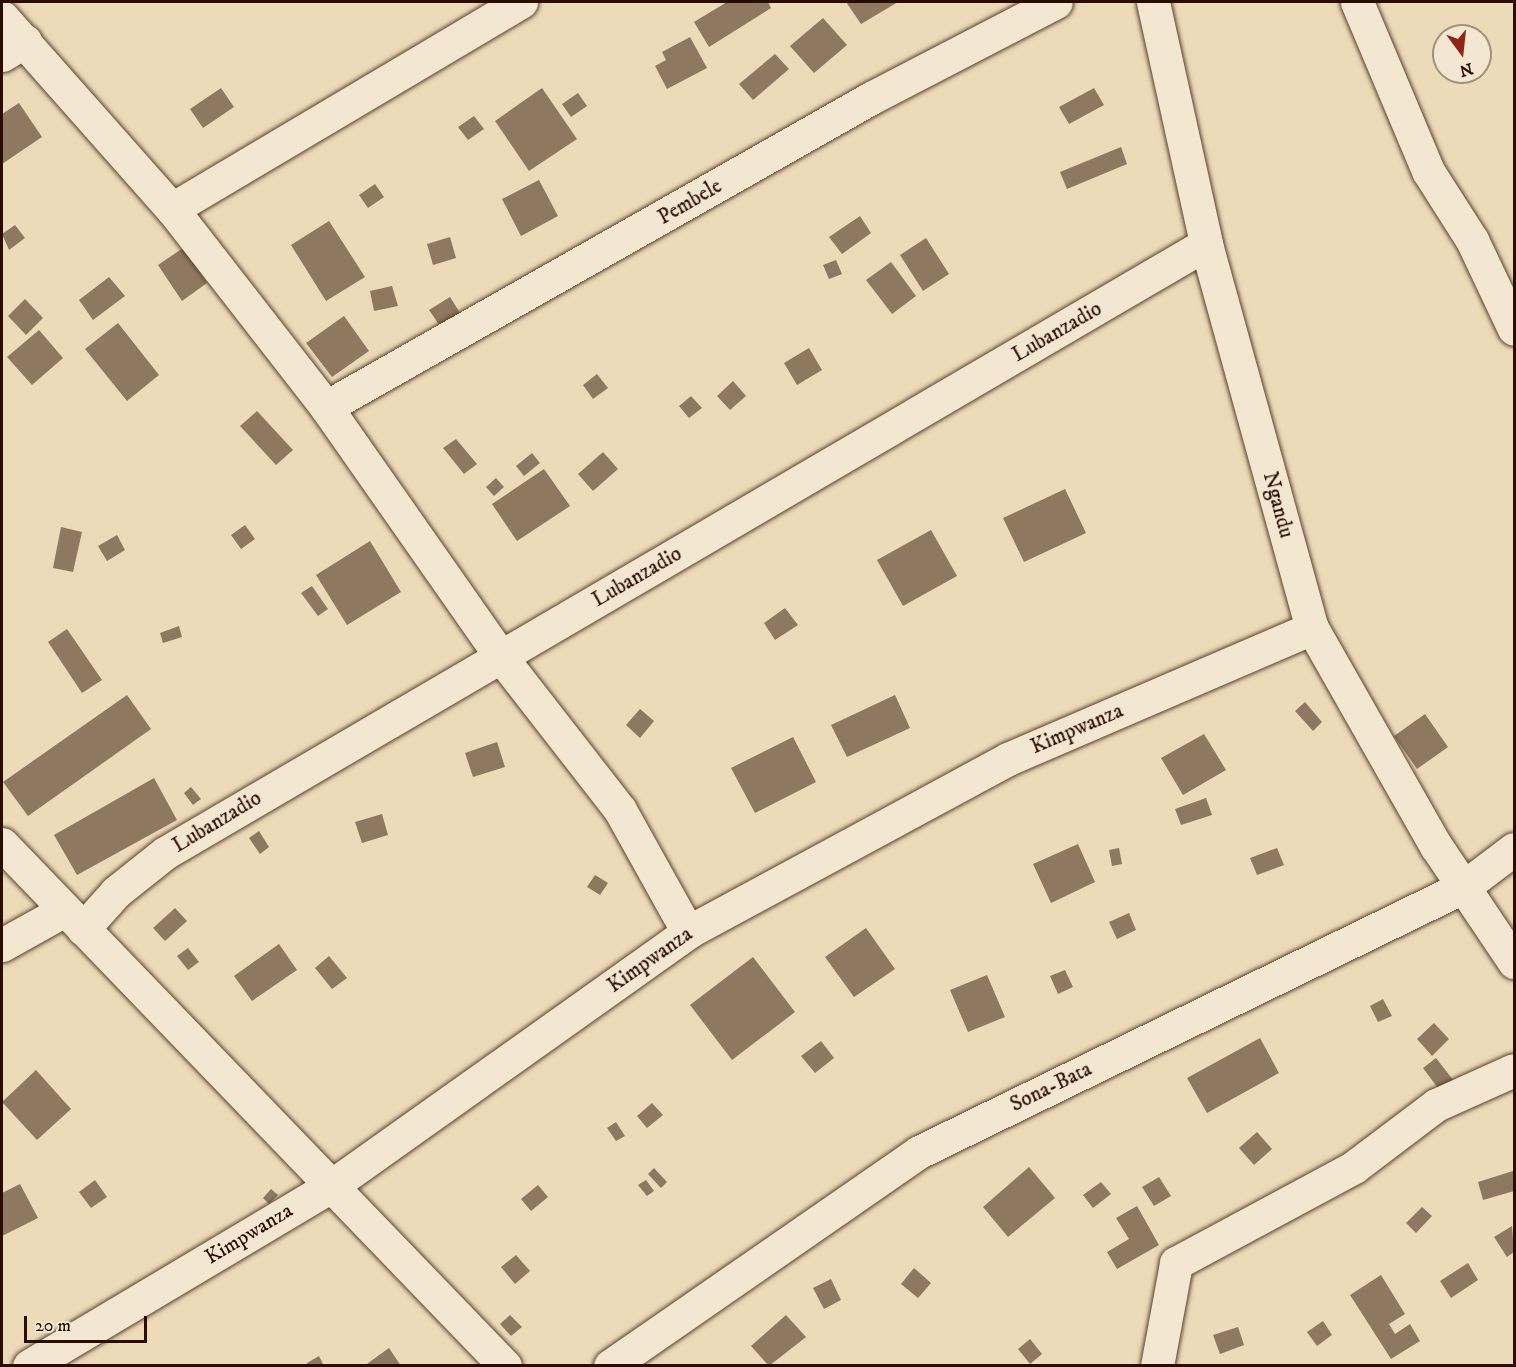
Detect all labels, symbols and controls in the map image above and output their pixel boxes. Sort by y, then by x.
north arrow [1432,24,1492,84]
text: N [1457,58,1475,81]
street label: Pembele [653,174,727,230]
street label: Lubanzadio [1008,296,1106,368]
street label: Ngandu [1257,469,1299,541]
street label: Lubanzadio [588,541,686,613]
street label: Kimpwanza [1027,698,1127,760]
street label: Lubanzadio [168,786,266,858]
street label: Kimpwanza [603,922,697,998]
street label: Sona-Bata [1006,1056,1096,1118]
street label: Kimpwanza [201,1198,297,1270]
scale bar [27,1304,150,1342]
text: 20 m [35,1315,71,1337]

